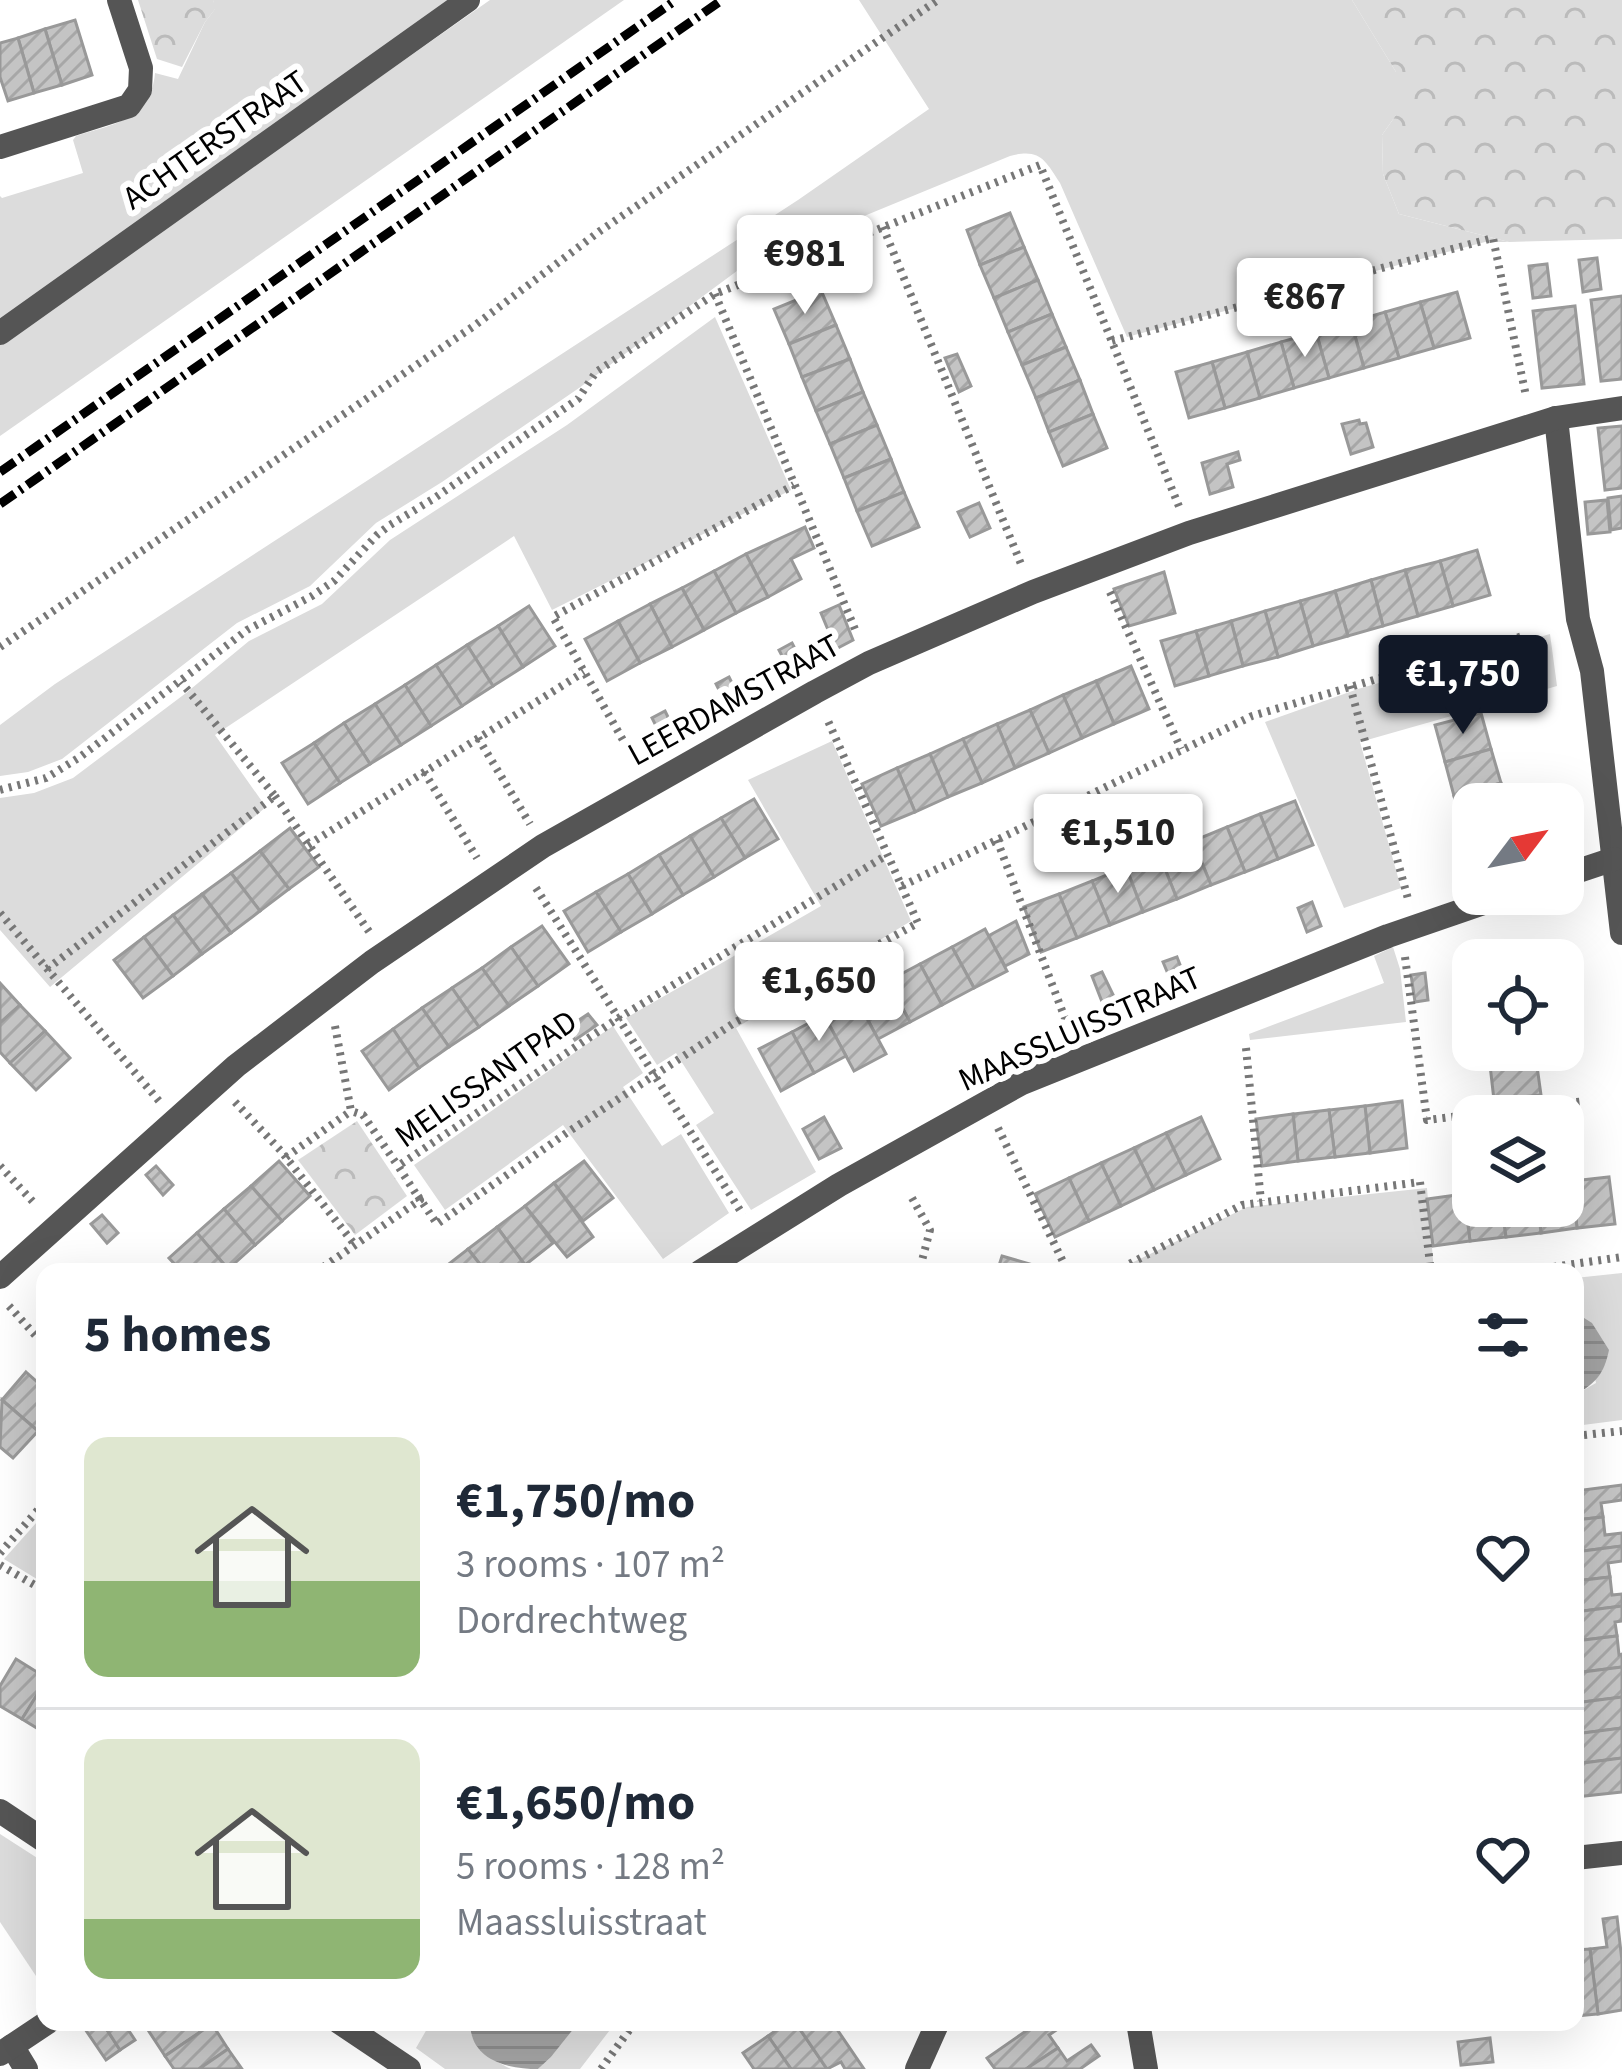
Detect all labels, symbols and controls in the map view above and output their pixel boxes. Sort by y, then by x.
street label: ACHTERSTRAAT [113,59,317,221]
pin: €981 [734,215,876,317]
text: €981 [764,226,846,282]
pin: €867 [1234,258,1376,360]
text: €867 [1264,269,1346,325]
street label: LEERDAMSTRAAT [619,622,849,778]
pin: €1,750 [1365,635,1561,737]
text: €1,750 [1406,646,1520,702]
north arrow [1452,783,1584,915]
map controls [1452,783,1584,1227]
pin: €1,510 [1020,794,1216,896]
text: €1,510 [1061,805,1175,861]
button: locate [1452,939,1584,1071]
pin: €1,650 [721,942,917,1044]
text: €1,650 [762,953,876,1009]
street label: MAASSLUISSTRAAT [951,954,1209,1104]
street label: MELISSANTPAD [385,999,587,1159]
button: layers [1452,1095,1584,1227]
text: 5 homes [84,1299,271,1371]
icon: filters [1470,1302,1536,1368]
text: €1,750/mo [456,1465,695,1537]
icon: home [180,1485,324,1629]
icon: heart [1470,1524,1536,1590]
text: 3 rooms · 107 m² [456,1537,725,1593]
text: Dordrechtweg [456,1593,687,1649]
text: €1,650/mo [456,1767,695,1839]
icon: home [180,1787,324,1931]
icon: heart [1470,1826,1536,1892]
text: 5 rooms · 128 m² [456,1839,725,1895]
text: Maassluisstraat [456,1895,707,1951]

